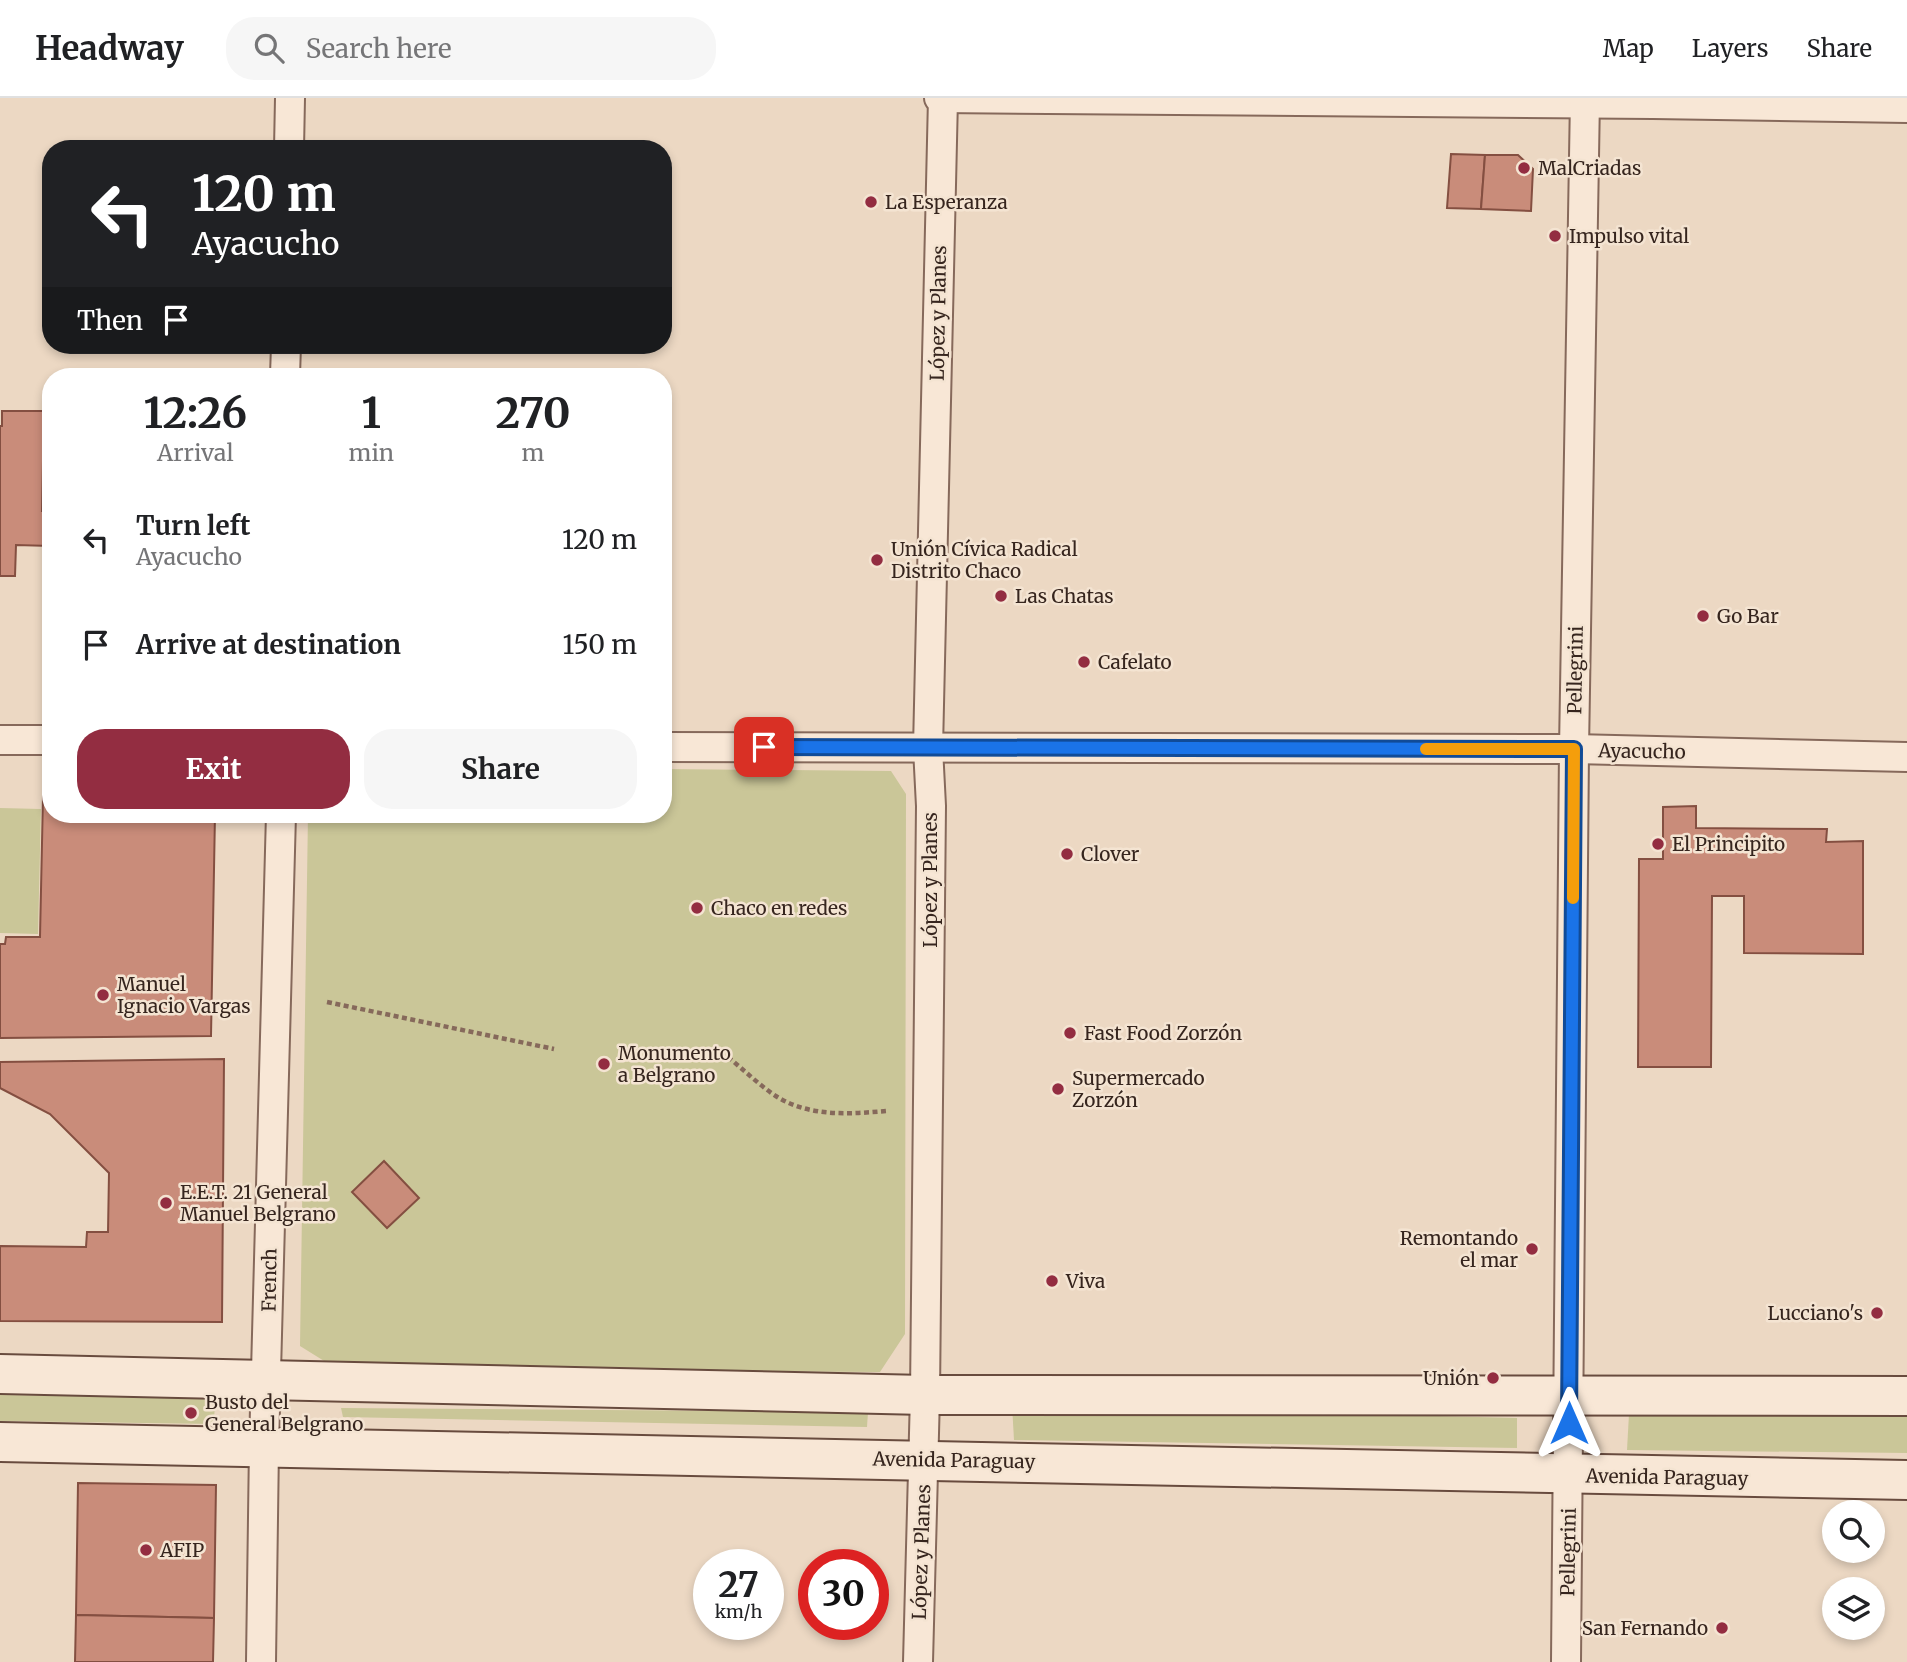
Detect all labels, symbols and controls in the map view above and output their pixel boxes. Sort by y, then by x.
search box [226,17,716,80]
text: Headway [35,28,184,69]
icon: search [250,29,288,67]
text: Search here [306,32,452,65]
text: Map [1603,33,1654,64]
text: Layers [1692,33,1768,64]
text: Share [1806,33,1872,64]
place label: MalCriadas [1538,156,1641,180]
marker: MalCriadas [1516,160,1532,176]
text: 120 m [192,163,336,224]
icon: left [77,168,168,259]
place label: La Esperanza [885,190,1008,214]
marker: La Esperanza [863,194,879,210]
text: Ayacucho [192,224,340,264]
place label: Impulso vital [1569,224,1689,248]
marker: Impulso vital [1547,228,1563,244]
street label: López y Planes [925,245,951,381]
icon: arrive [157,301,195,339]
text: Then [77,304,143,337]
text: 12:26 [143,387,247,439]
text: 1 [362,387,381,439]
text: 270 [496,387,571,439]
text: Arrival [157,438,234,467]
text: min [349,438,394,467]
text: m [522,438,544,467]
text: Turn left [136,509,250,542]
icon: left [77,521,115,559]
text: 120 m [562,523,637,556]
place label: Unión Cívica Radical Distrito Chaco [891,537,1078,583]
text: Ayacucho [136,542,242,571]
marker: Unión Cívica Radical Distrito Chaco [869,552,885,568]
place label: Las Chatas [1015,584,1114,608]
marker: Las Chatas [993,588,1009,604]
place label: Go Bar [1717,604,1779,628]
marker: Go Bar [1695,608,1711,624]
street label: Pellegrini [1562,625,1588,715]
icon: arrive [77,626,115,664]
text: Arrive at destination [136,628,401,661]
text: 150 m [563,628,637,661]
place label: Cafelato [1098,650,1172,674]
marker: Cafelato [1076,654,1092,670]
pin [734,717,794,777]
icon: arrive [745,728,783,766]
button: Exit [77,729,350,809]
button: Share [364,729,637,809]
street label: Ayacucho [1597,738,1686,764]
street label: López y Planes [918,812,942,948]
place label: El Principito [1672,832,1785,856]
marker: El Principito [1650,836,1666,852]
place label: Clover [1081,842,1140,866]
marker: Clover [1059,846,1075,862]
place label: Chaco en redes [711,896,847,920]
marker: Chaco en redes [689,900,705,916]
place label: Manuel Ignacio Vargas [117,972,251,1018]
marker: Manuel Ignacio Vargas [95,987,111,1003]
place label: Fast Food Zorzón [1084,1021,1242,1045]
marker: Fast Food Zorzón [1062,1025,1078,1041]
place label: Monumento a Belgrano [618,1041,731,1087]
marker: Monumento a Belgrano [596,1056,612,1072]
place label: Supermercado Zorzón [1072,1066,1205,1112]
marker: Supermercado Zorzón [1050,1081,1066,1097]
place label: E.E.T. 21 General Manuel Belgrano [180,1180,336,1226]
marker: E.E.T. 21 General Manuel Belgrano [158,1195,174,1211]
place label: Remontando el mar [1400,1226,1518,1272]
marker: Remontando el mar [1524,1241,1540,1257]
street label: French [256,1248,282,1312]
place label: Viva [1065,1269,1105,1293]
marker: Viva [1044,1273,1060,1289]
place label: Lucciano's [1768,1301,1863,1325]
marker: Lucciano's [1869,1305,1885,1321]
place label: Unión [1423,1366,1479,1390]
marker: Unión [1485,1370,1501,1386]
position arrow [1532,1386,1606,1460]
place label: Busto del General Belgrano [205,1390,363,1436]
marker: Busto del General Belgrano [183,1405,199,1421]
street label: Avenida Paraguay [871,1447,1036,1473]
street label: Avenida Paraguay [1584,1464,1749,1490]
street label: López y Planes [907,1484,935,1620]
map controls [1822,1500,1885,1640]
button: search [1822,1500,1885,1563]
street label: Pellegrini [1555,1507,1581,1597]
place label: AFIP [159,1538,204,1562]
marker: AFIP [138,1542,154,1558]
speed limit sign: 30 [798,1549,889,1640]
text: 27 [718,1563,759,1607]
button: layers [1822,1577,1885,1640]
text: km/h [715,1600,762,1623]
place label: San Fernando [1582,1616,1708,1640]
marker: San Fernando [1714,1620,1730,1636]

